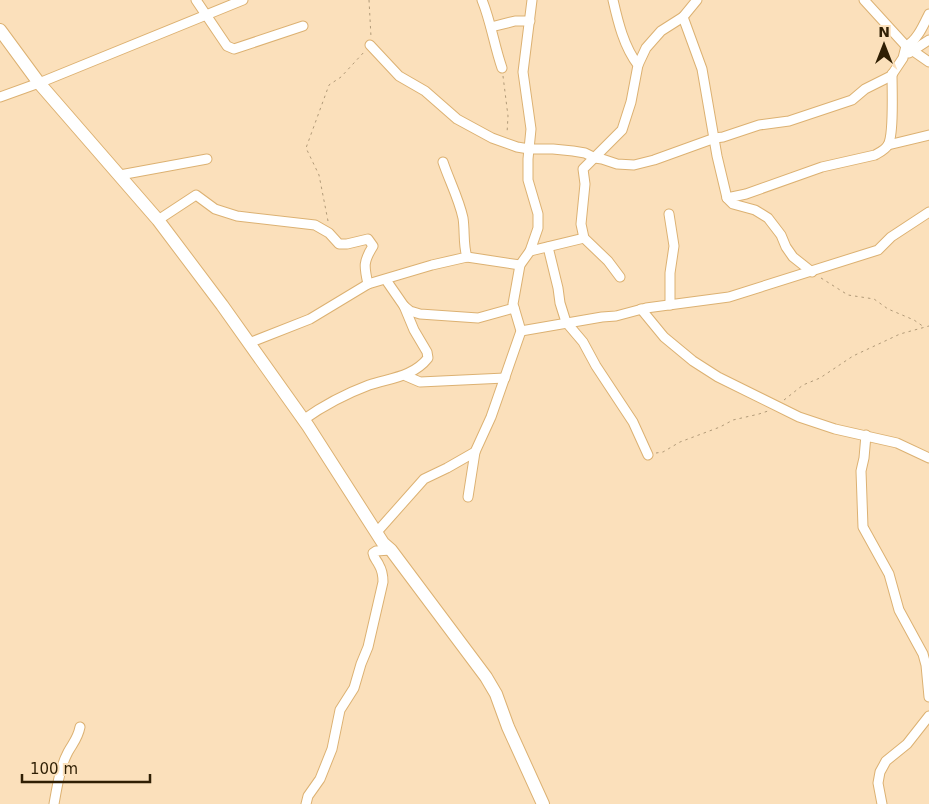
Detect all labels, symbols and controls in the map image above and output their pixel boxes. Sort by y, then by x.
north arrow [859,20,909,70]
text: N [878,24,890,40]
scale bar [22,752,150,784]
text: 100 m [30,760,78,778]

